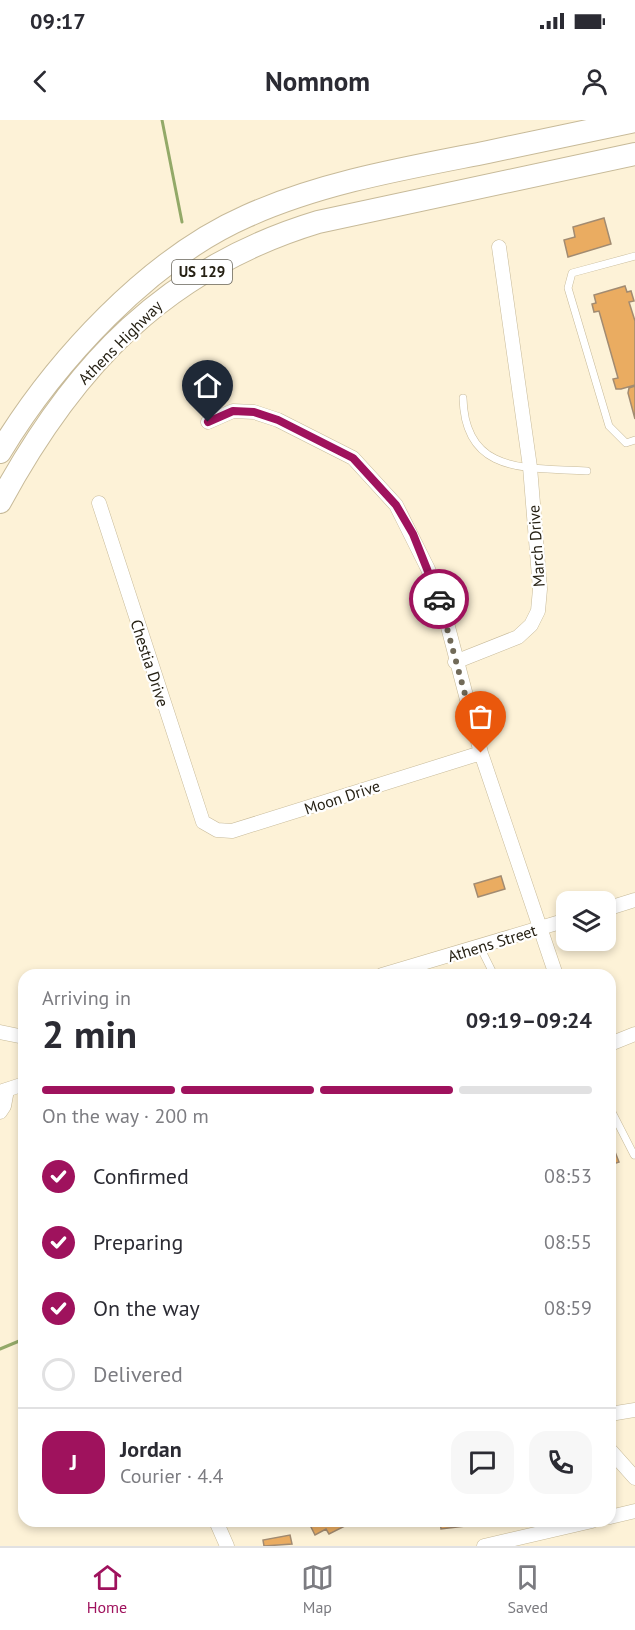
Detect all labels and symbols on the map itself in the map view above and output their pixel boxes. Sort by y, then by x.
road number: US 129 [172,260,232,284]
street label: Athens Highway [74,295,167,388]
pin [182,360,233,422]
street label: March Drive [523,504,549,588]
courier [409,569,469,629]
street label: Chestia Drive [127,617,173,709]
pin [455,691,506,753]
street label: Moon Drive [301,775,383,819]
street label: Athens Street [445,920,539,966]

